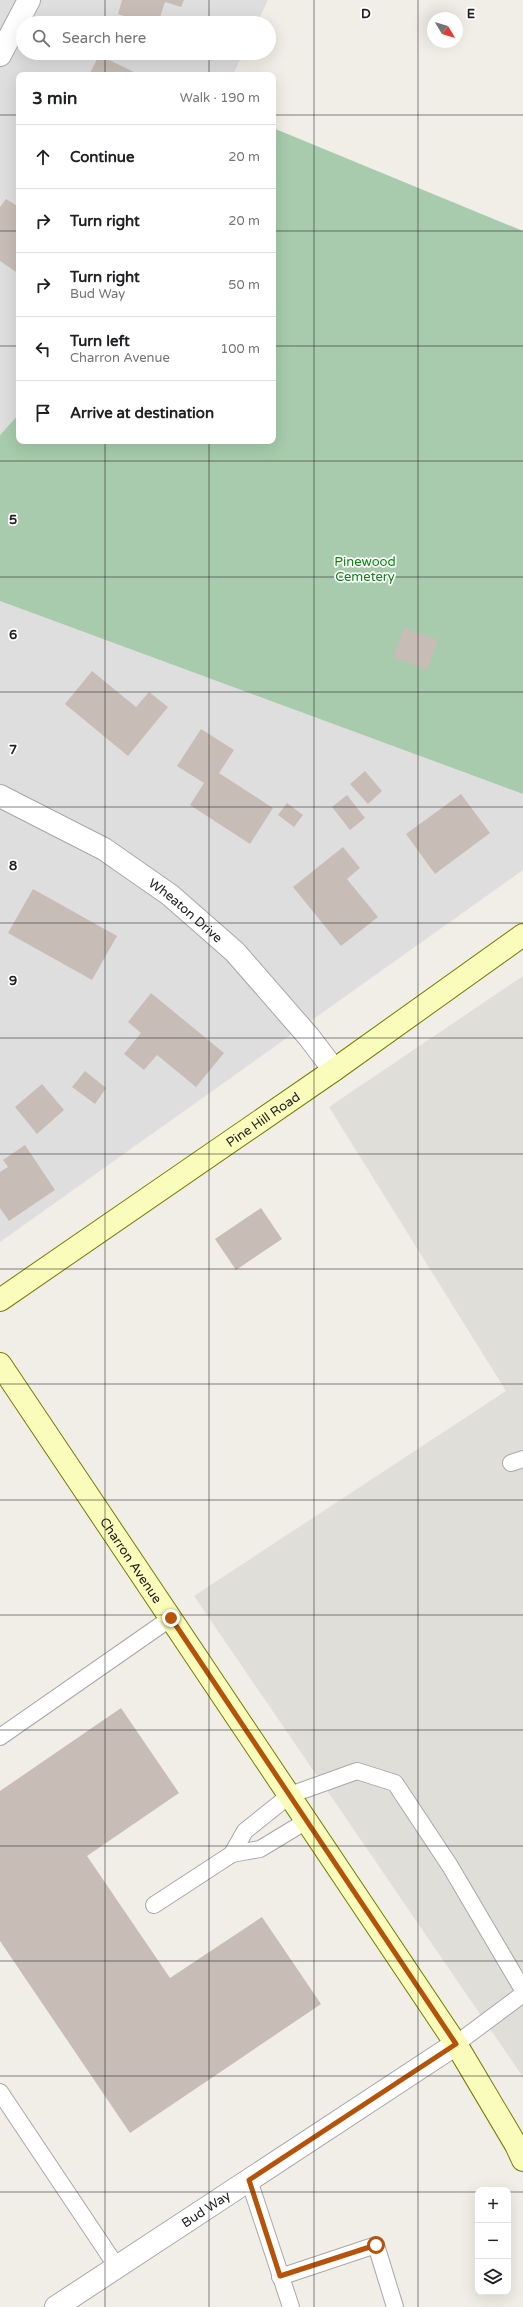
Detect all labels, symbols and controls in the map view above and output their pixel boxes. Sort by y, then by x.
text: D [361,6,371,22]
text: E [467,6,475,22]
north arrow [427,12,463,48]
search box [16,16,276,60]
icon: search [30,27,52,49]
text: Search here [62,29,146,47]
text: 3 min [32,88,77,109]
text: Walk · 190 m [180,90,260,106]
icon: ahead [32,146,54,168]
text: Continue [70,148,134,166]
text: 20 m [228,149,260,165]
icon: right [32,210,54,232]
text: Turn right [70,212,140,230]
text: 20 m [228,213,260,229]
text: Turn right [70,268,140,286]
icon: right [32,274,54,296]
text: 50 m [228,277,260,293]
text: Bud Way [70,286,125,302]
text: Turn left [70,332,130,350]
icon: left [32,338,54,360]
text: 100 m [220,341,260,357]
text: Charron Avenue [70,350,170,366]
icon: arrive [32,402,54,424]
text: Arrive at destination [70,404,214,422]
text: 5 [9,512,17,528]
park label: Pinewood Cemetery [334,554,396,585]
text: 6 [9,627,17,643]
text: 7 [9,742,17,758]
text: 8 [9,858,17,874]
street label: Wheaton Drive [145,876,226,946]
text: 9 [9,973,17,989]
street label: Pine Hill Road [223,1089,303,1151]
street label: Charron Avenue [96,1515,165,1606]
route end [162,1609,180,1627]
map controls [475,2187,511,2295]
button: + [475,2187,511,2223]
street label: Bud Way [179,2188,234,2231]
button: − [475,2223,511,2259]
route start [367,2236,385,2254]
button: layers [475,2259,511,2295]

